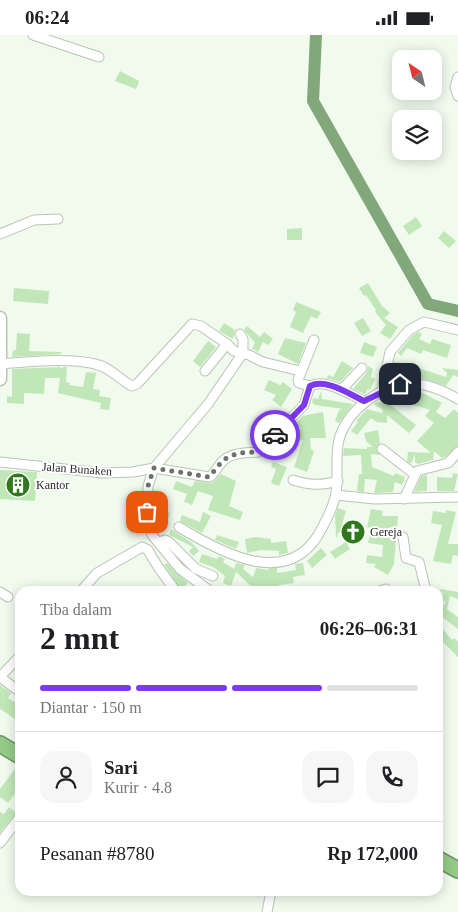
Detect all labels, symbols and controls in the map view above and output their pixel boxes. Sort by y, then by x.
text: 06:24 [25,7,69,28]
north arrow [392,50,442,100]
map controls [392,50,442,160]
button: layers [392,110,442,160]
pin [379,363,421,405]
icon: home [386,370,414,398]
courier [250,410,300,460]
icon: car [261,421,289,449]
street label: Jalan Bunaken [41,460,113,478]
building icon: Kantor [5,472,31,498]
place label: Kantor [36,478,69,492]
pin [126,491,168,533]
icon: bag [133,498,161,526]
church icon: Gereja [340,519,366,545]
place label: Gereja [370,525,403,539]
text: Tiba dalam [40,601,112,618]
text: 06:26–06:31 [320,618,418,639]
text: 2 mnt [40,620,119,656]
text: Diantar · 150 m [40,699,142,716]
button: person [40,751,92,803]
button: chat [302,751,354,803]
button: phone [366,751,418,803]
text: Sari [104,757,138,778]
text: Kurir · 4.8 [104,779,172,796]
text: Pesanan #8780 [40,843,155,864]
text: Rp 172,000 [327,843,418,864]

